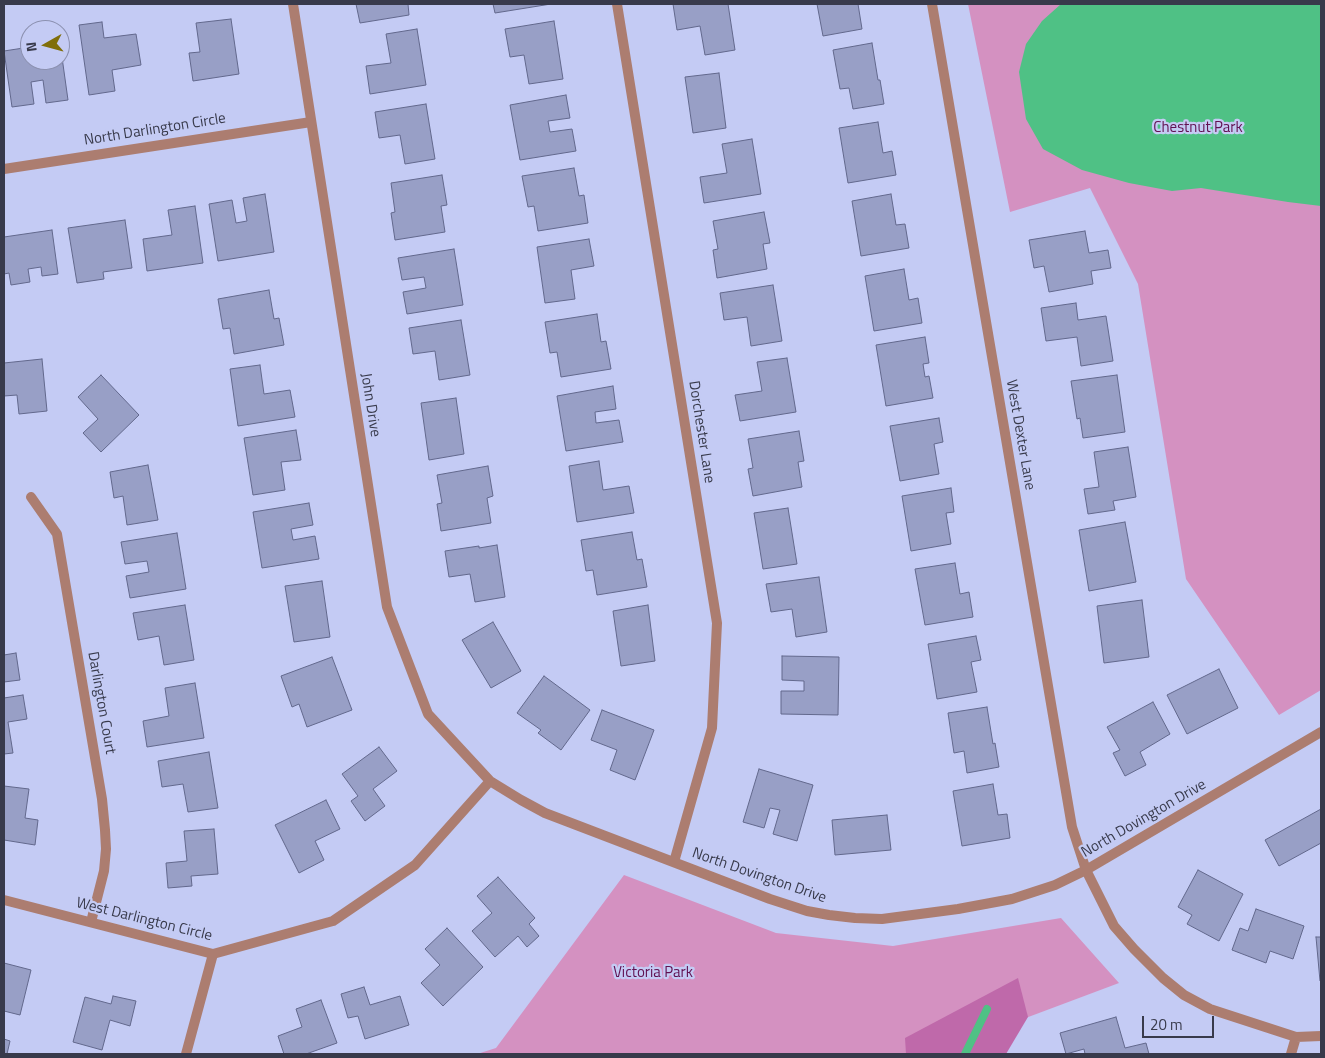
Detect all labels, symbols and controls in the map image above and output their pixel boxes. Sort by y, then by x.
north arrow [20,20,70,70]
text: N [20,41,42,53]
street label: North Darlington Circle [83,110,227,150]
park label: Chestnut Park [1153,119,1243,137]
street label: John Drive [356,372,384,438]
street label: West Dexter Lane [1001,378,1039,492]
street label: Dorchester Lane [684,380,718,484]
street label: Darlington Court [83,650,119,756]
street label: North Dovington Drive [1079,776,1209,862]
street label: North Dovington Drive [689,845,829,907]
street label: West Darlington Circle [74,894,214,946]
park label: Victoria Park [613,964,693,982]
scale bar [1145,1006,1218,1038]
text: 20 m [1150,1013,1183,1036]

